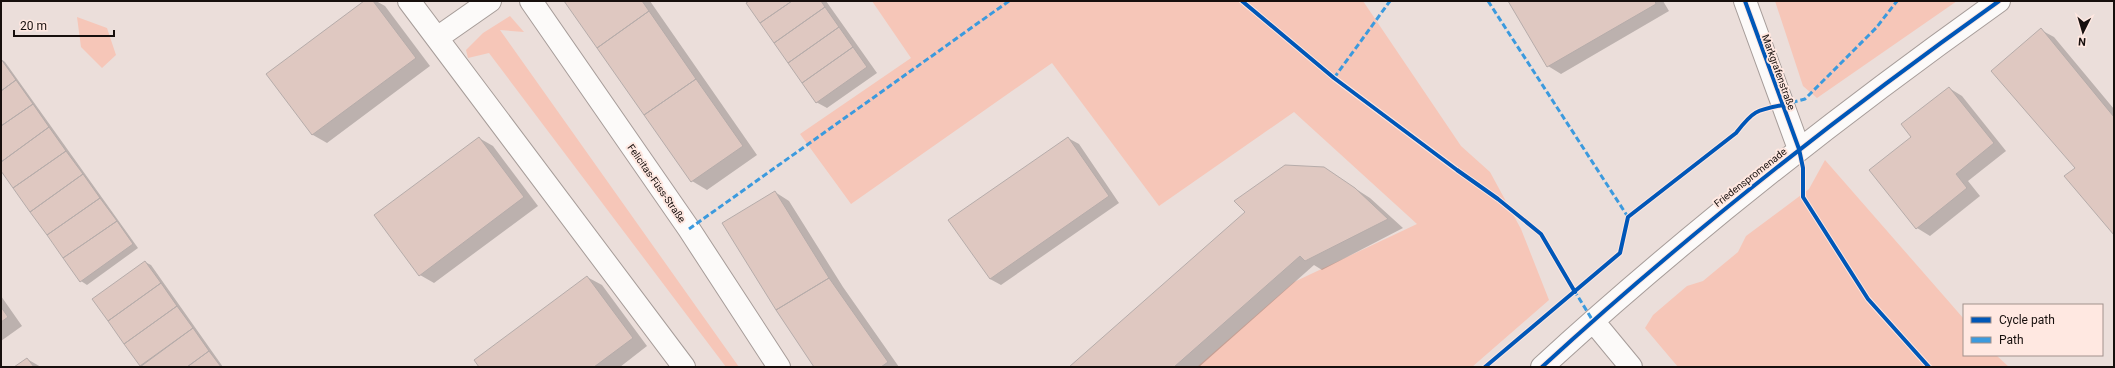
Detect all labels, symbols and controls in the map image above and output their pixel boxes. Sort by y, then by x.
scale bar [14,12,114,38]
north arrow [2063,12,2103,52]
text: 20 m [20,19,47,33]
street label: Markgrafenstraße [1760,33,1797,111]
text: N [2078,35,2087,48]
street label: Felicitas-Füss-Straße [625,142,688,225]
street label: Friedenspromenade [1712,146,1789,209]
legend [1963,304,2103,356]
text: Cycle path [1999,313,2055,327]
text: Path [1999,333,2024,347]

